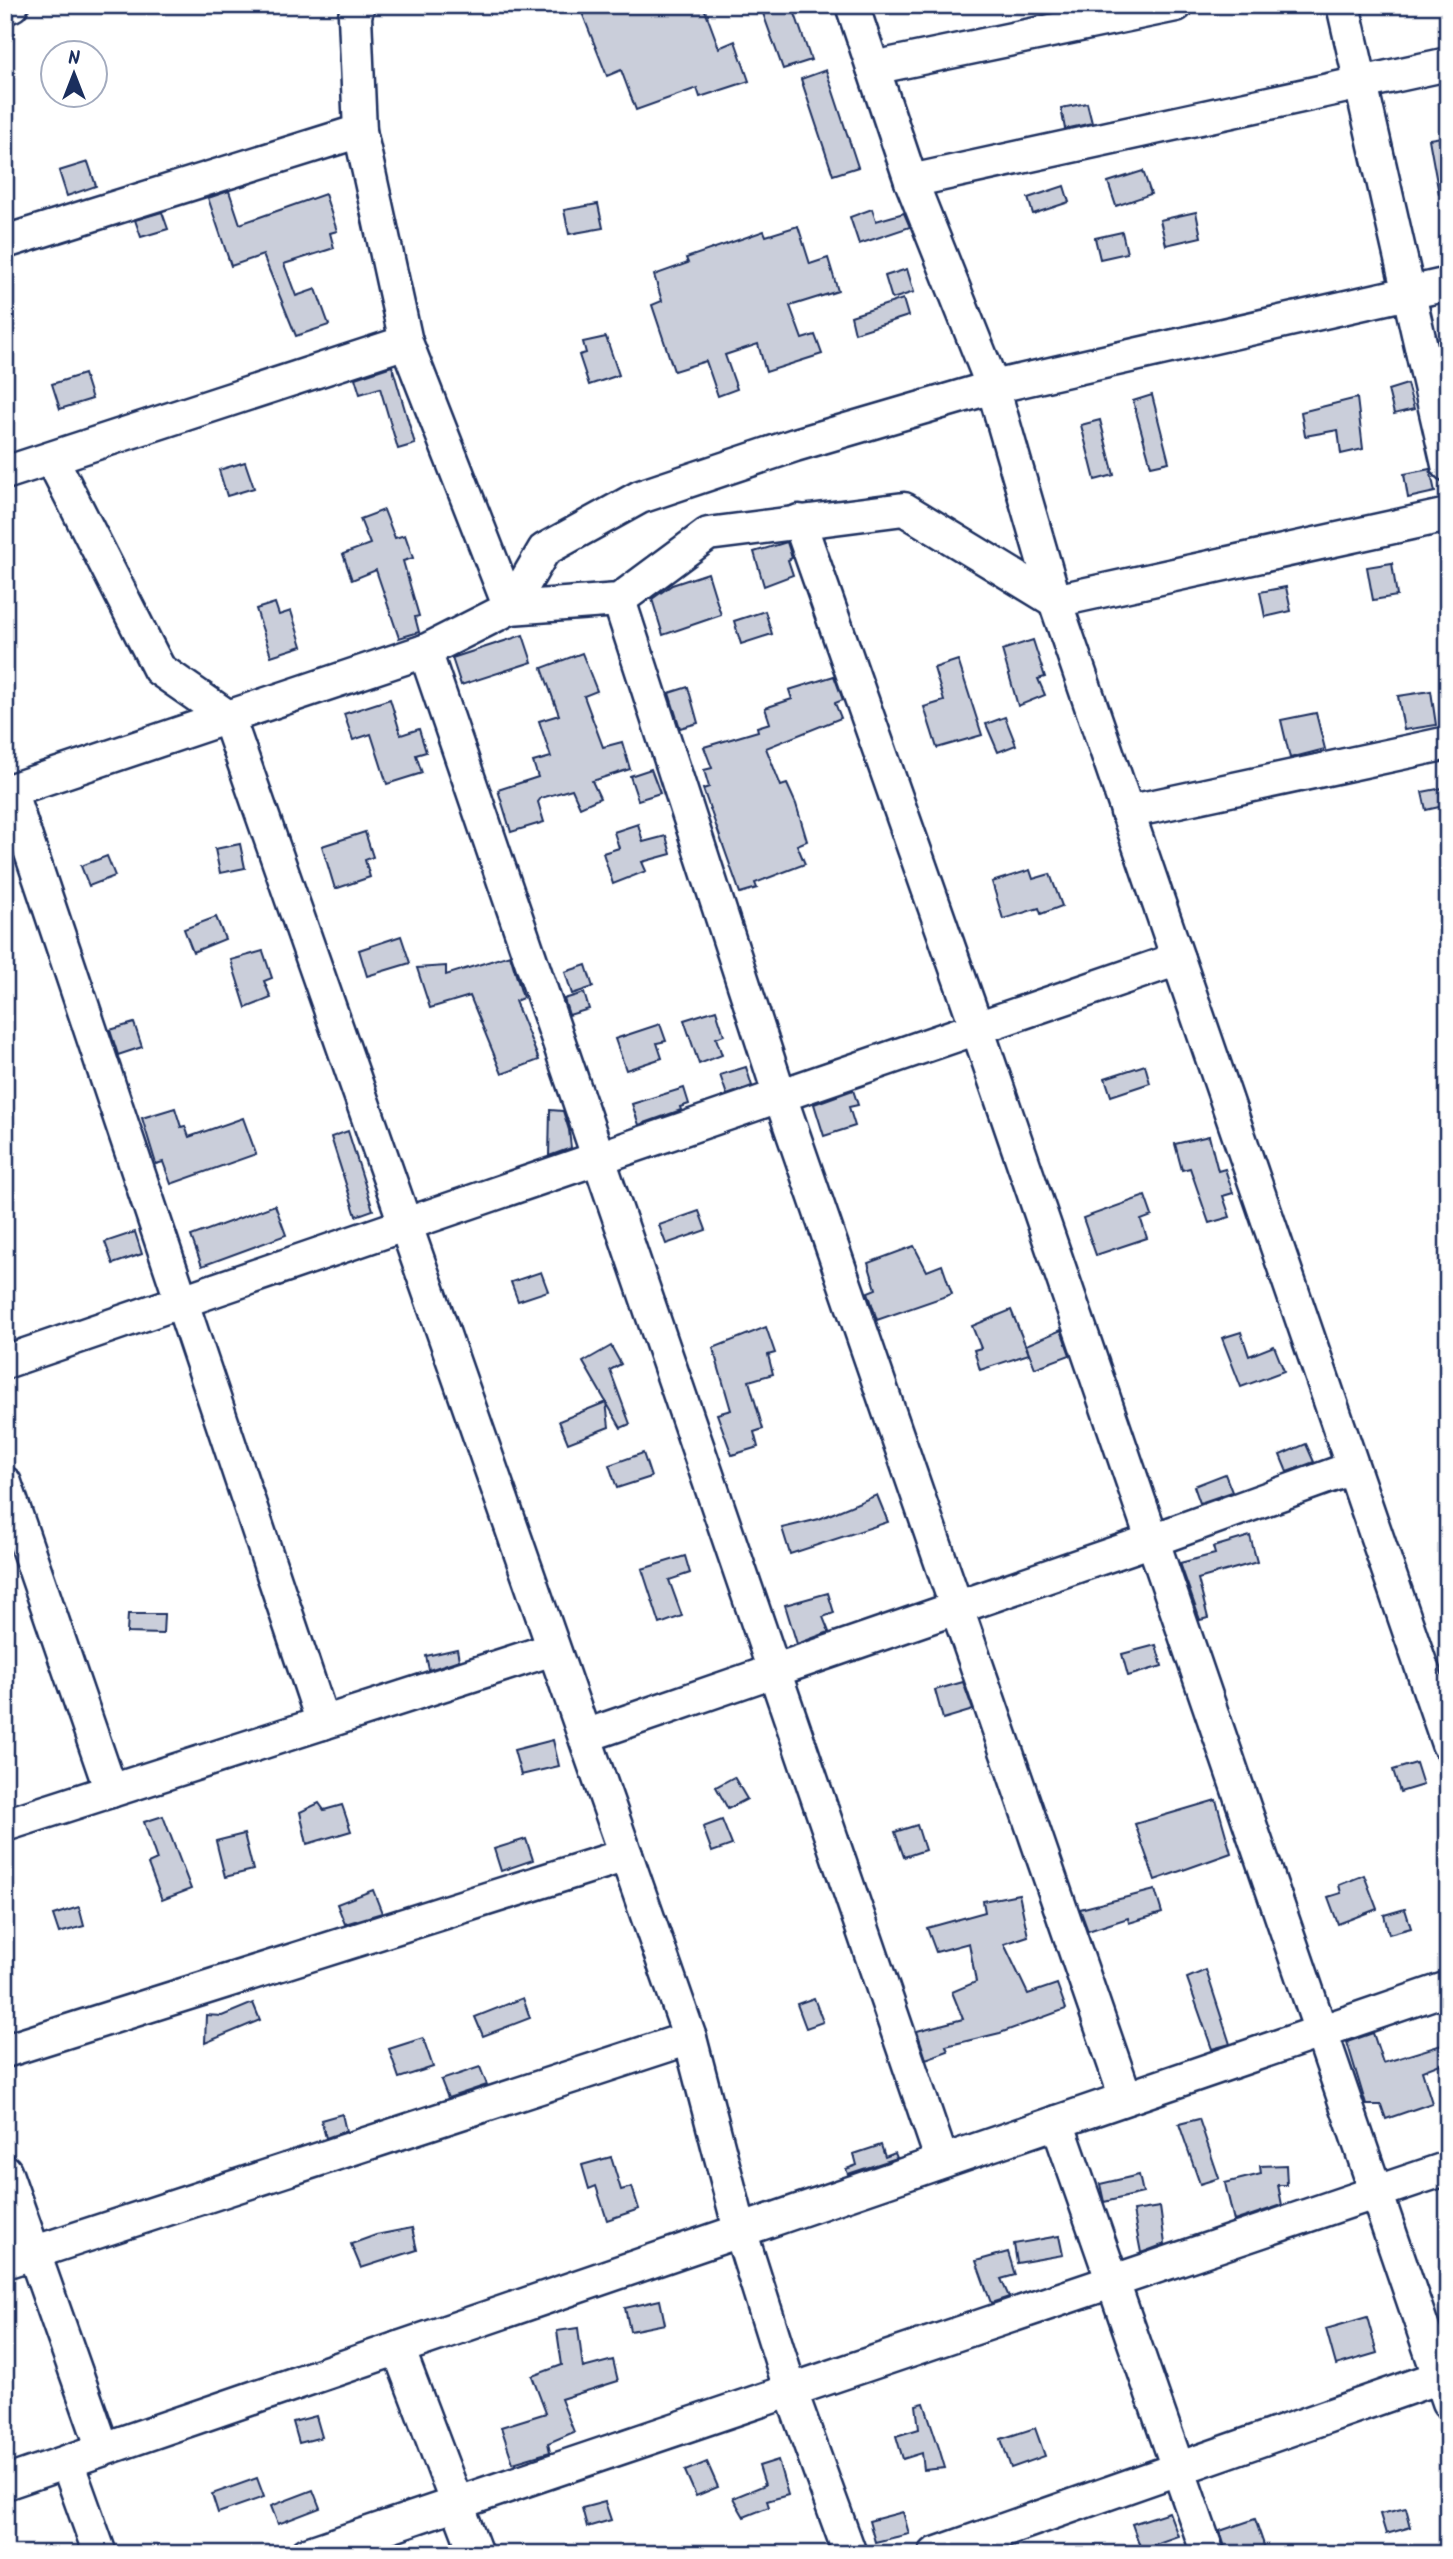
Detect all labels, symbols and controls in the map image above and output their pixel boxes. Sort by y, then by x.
north arrow [38,38,108,108]
text: N [68,44,80,74]

